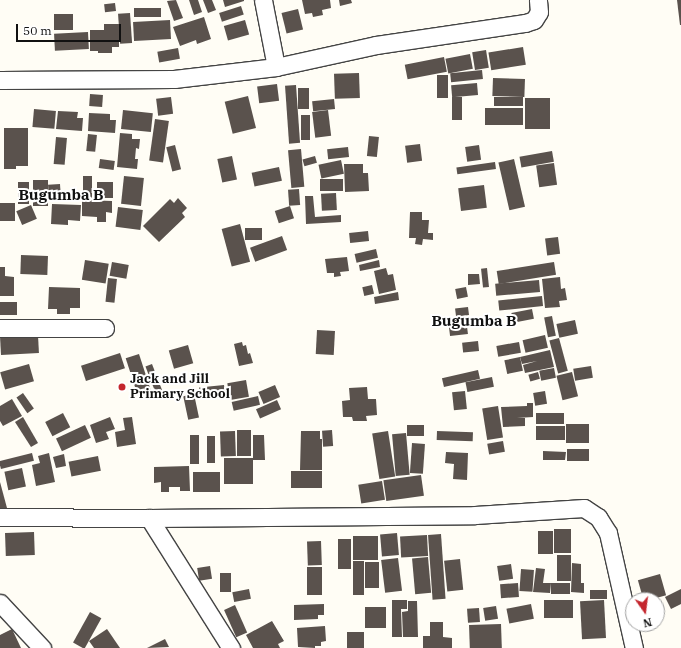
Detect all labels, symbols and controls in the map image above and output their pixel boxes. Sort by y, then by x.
scale bar [18,16,123,42]
text: 50 m [23,23,52,38]
district label: Bugumba B [18,186,104,204]
district label: Bugumba B [431,312,517,330]
place label: Jack and Jill Primary School [130,372,230,403]
marker: Jack and Jill Primary School [117,382,127,392]
north arrow [625,592,665,632]
text: N [642,615,654,631]

